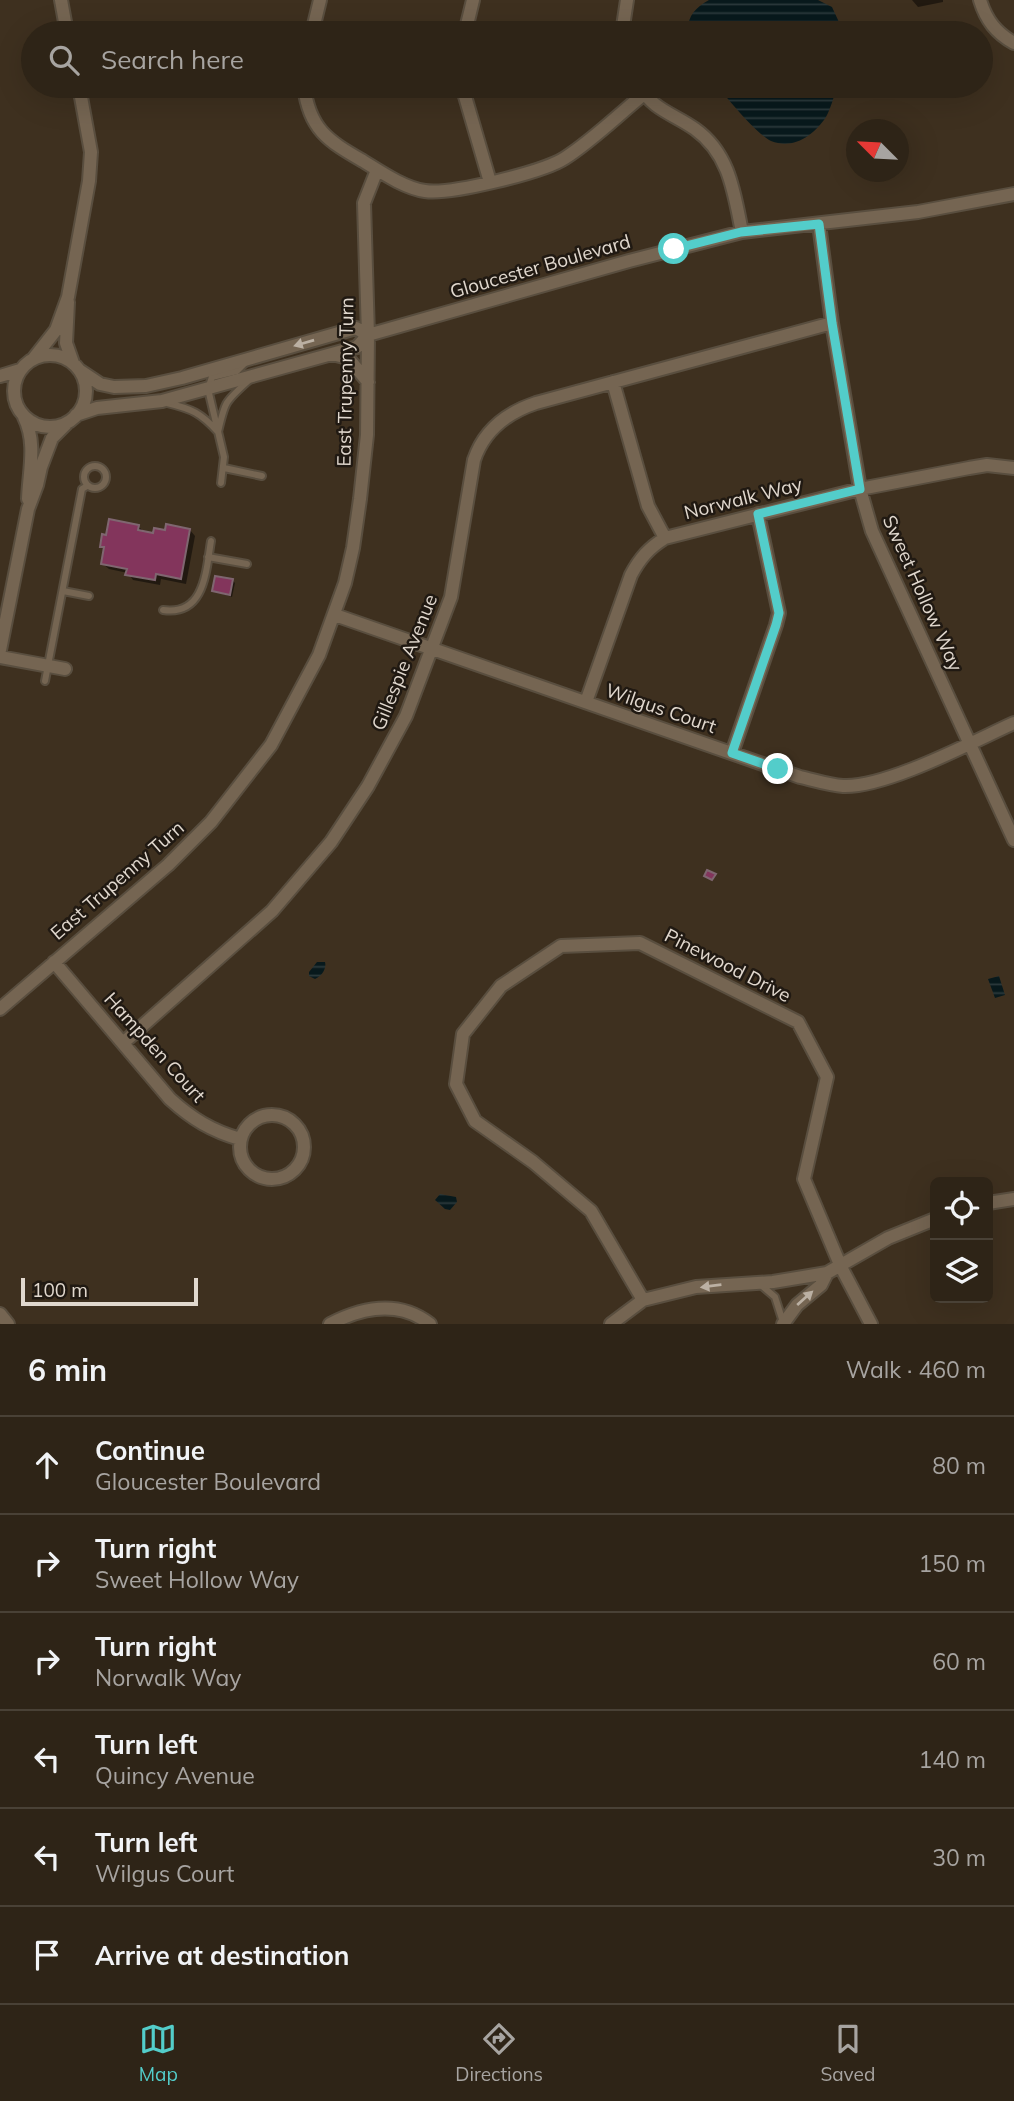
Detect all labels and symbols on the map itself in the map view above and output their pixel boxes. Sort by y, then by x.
north arrow [846,119,909,182]
street label: Gloucester Boulevard [447,229,633,303]
route start [658,233,689,264]
street label: East Trupenny Turn [332,297,358,467]
one-way arrow [293,338,315,349]
street label: Norwalk Way [681,472,805,524]
street label: Sweet Hollow Way [878,511,968,675]
street label: Gillespie Avenue [366,590,442,734]
street label: Wilgus Court [603,678,720,738]
route end [762,753,793,784]
street label: East Trupenny Turn [45,815,189,945]
street label: Pinewood Drive [661,923,795,1007]
street label: Hampden Court [99,987,211,1107]
scale bar [21,1275,198,1307]
one-way arrow [700,1280,722,1291]
one-way arrow [796,1290,814,1306]

